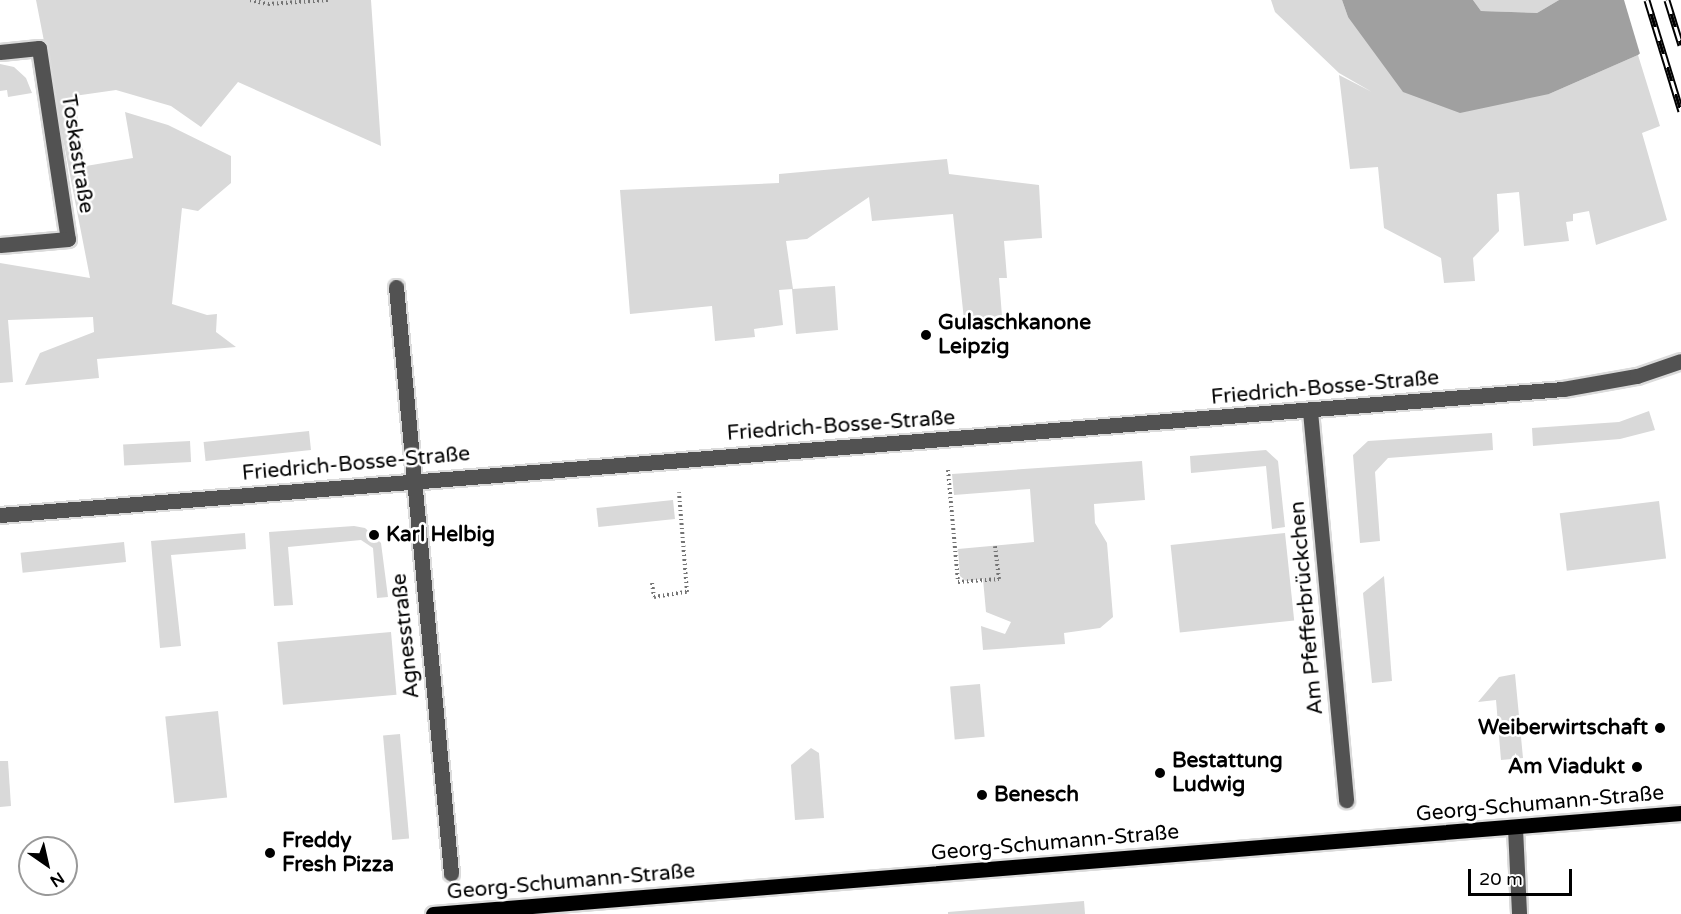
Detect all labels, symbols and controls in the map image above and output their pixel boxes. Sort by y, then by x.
street label: Toskastraße [55,93,99,215]
place label: Gulaschkanone Leipzig [938,310,1091,360]
marker: Gulaschkanone Leipzig [919,328,933,342]
street label: Friedrich-Bosse-Straße [1210,365,1440,411]
street label: Friedrich-Bosse-Straße [726,405,956,447]
street label: Friedrich-Bosse-Straße [241,441,471,487]
street label: Am Pfefferbrückchen [1285,500,1329,716]
place label: Karl Helbig [386,522,495,548]
marker: Karl Helbig [367,528,381,542]
street label: Agnesstraße [387,572,425,700]
place label: Weiberwirtschaft [1478,715,1648,741]
marker: Weiberwirtschaft [1653,721,1667,735]
place label: Bestattung Ludwig [1172,748,1283,798]
place label: Am Viadukt [1508,754,1625,780]
marker: Am Viadukt [1630,760,1644,774]
marker: Bestattung Ludwig [1153,766,1167,780]
street label: Georg-Schumann-Straße [1415,781,1665,827]
place label: Benesch [994,782,1079,808]
marker: Benesch [975,788,989,802]
street label: Georg-Schumann-Straße [930,820,1180,866]
place label: Freddy Fresh Pizza [282,828,394,878]
north arrow [18,836,78,896]
marker: Freddy Fresh Pizza [263,846,277,860]
scale bar [1471,857,1574,895]
street label: Georg-Schumann-Straße [446,859,696,905]
text: N [46,867,68,891]
text: 20 m [1479,868,1523,890]

